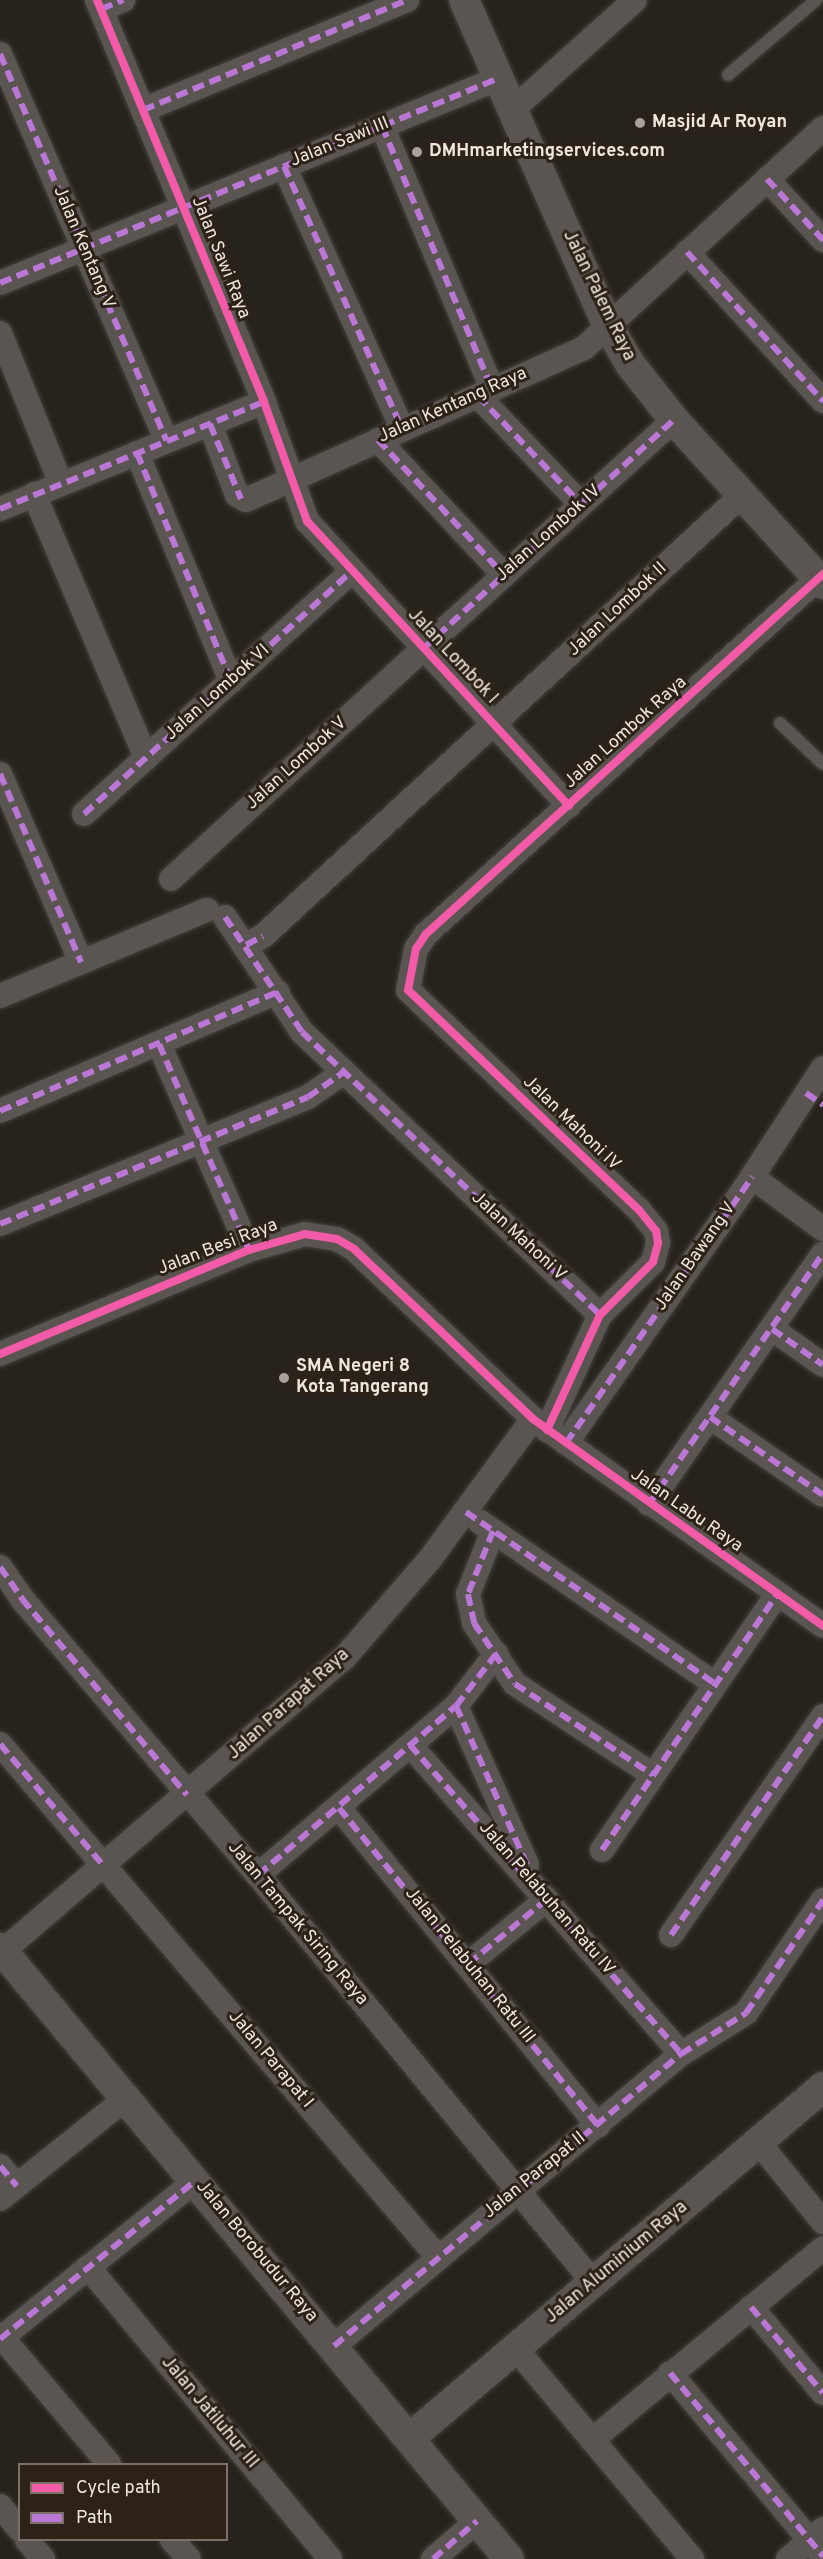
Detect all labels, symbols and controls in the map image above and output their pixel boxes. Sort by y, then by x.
place label: Masjid Ar Royan [652,112,788,134]
street label: Jalan Sawi III [287,113,393,173]
marker: Masjid Ar Royan [633,116,647,130]
place label: DMHmarketingservices.com [429,141,665,163]
marker: DMHmarketingservices.com [410,145,424,159]
street label: Jalan Kentang V [47,183,119,313]
street label: Jalan Sawi Raya [186,194,254,322]
street label: Jalan Palem Raya [557,227,639,365]
street label: Jalan Kentang Raya [375,364,531,448]
street label: Jalan Lombok IV [492,481,606,587]
street label: Jalan Lombok II [564,559,672,661]
street label: Jalan Lombok I [402,605,502,709]
street label: Jalan Lombok VI [161,640,275,746]
street label: Jalan Lombok Raya [560,672,692,794]
street label: Jalan Lombok V [242,713,352,815]
street label: Jalan Mahoni IV [518,1072,624,1176]
street label: Jalan Mahoni V [466,1187,570,1287]
street label: Jalan Bawang V [650,1198,742,1316]
street label: Jalan Besi Raya [155,1215,281,1281]
place label: SMA Negeri 8 Kota Tangerang [296,1357,429,1400]
marker: SMA Negeri 8 Kota Tangerang [277,1371,291,1385]
street label: Jalan Labu Raya [626,1464,746,1558]
street label: Jalan Parapat Raya [224,1645,354,1765]
street label: Jalan Pelabuhan Ratu IV [473,1818,619,1980]
street label: Jalan Tampak Siring Raya [222,1837,372,2011]
street label: Jalan Pelabuhan Ratu III [399,1884,539,2048]
street label: Jalan Parapat I [223,2007,317,2113]
street label: Jalan Parapat II [479,2128,591,2224]
street label: Jalan Borobudur Raya [190,2177,322,2327]
street label: Jalan Aluminium Raya [541,2197,693,2329]
street label: Jalan Jatiluhur III [156,2353,262,2473]
legend [18,2463,228,2541]
text: Cycle path [76,2477,161,2500]
text: Path [76,2507,113,2530]

